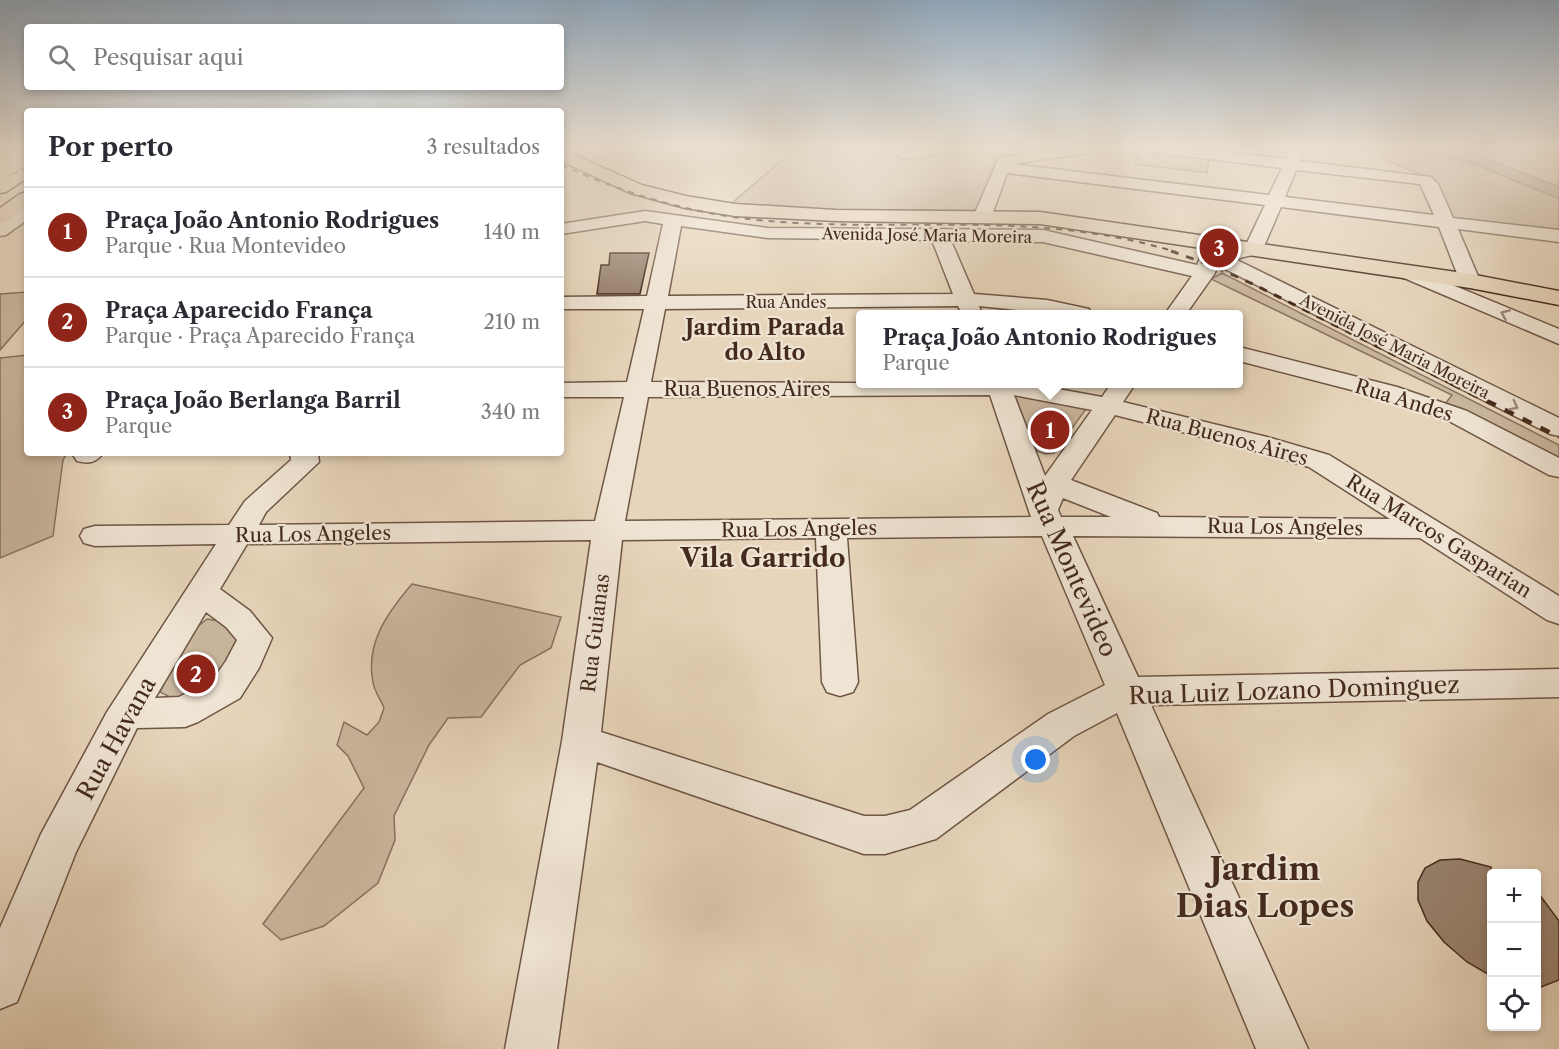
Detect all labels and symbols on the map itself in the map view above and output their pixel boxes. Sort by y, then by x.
street label: Avenida José Maria Moreira [821,223,1033,247]
pin: 3 [1200,226,1238,270]
street label: Avenida José Maria Moreira [1296,289,1494,403]
street label: Rua Andes [746,292,827,312]
one-way arrow [1500,309,1511,321]
district label: Jardim Parada do Alto [681,314,845,366]
street label: Rua Andes [1352,374,1456,426]
street label: Rua Buenos Aires [663,377,831,401]
one-way arrow [1508,398,1519,410]
street label: Rua Buenos Aires [1143,404,1311,470]
pin: 1 [1030,408,1070,452]
street label: Rua Marcos Gasparian [1342,469,1536,603]
street label: Rua Montevideo [1020,477,1124,661]
street label: Rua Los Angeles [1207,514,1363,540]
street label: Rua Los Angeles [721,516,877,542]
street label: Rua Los Angeles [235,521,391,547]
district label: Vila Garrido [679,542,846,574]
street label: Rua Guianas [576,572,614,694]
pin: 2 [176,652,216,696]
street label: Rua Luiz Lozano Dominguez [1128,670,1460,710]
street label: Rua Havana [70,671,162,805]
your location [1021,745,1050,774]
district label: Jardim Dias Lopes [1176,849,1354,925]

